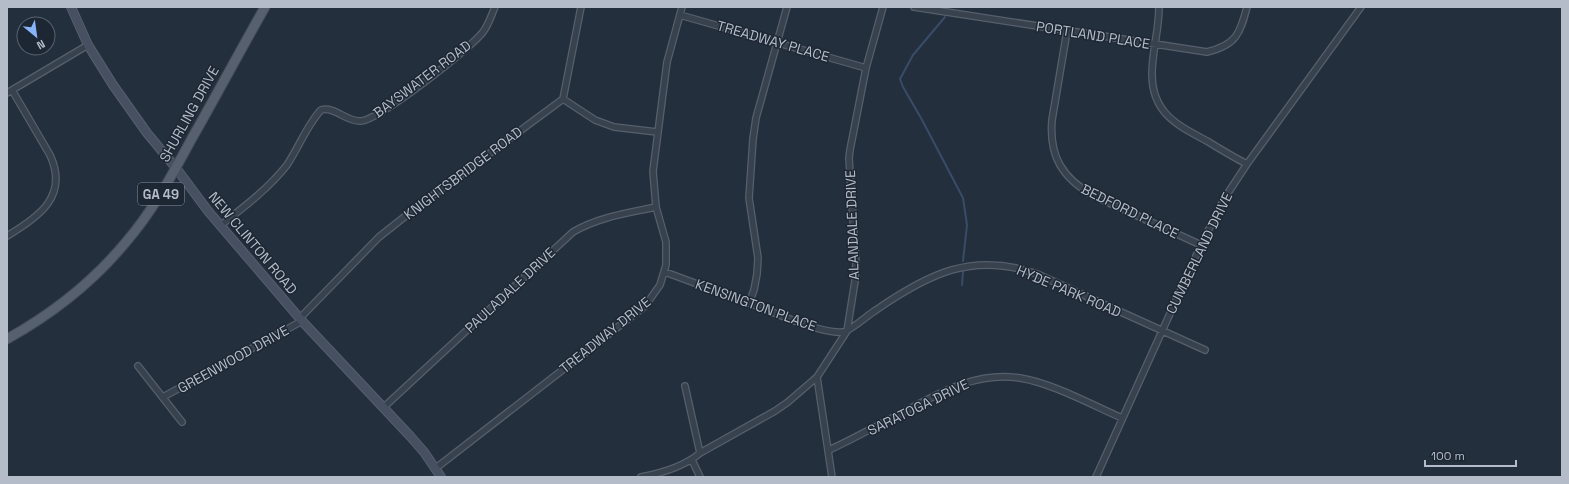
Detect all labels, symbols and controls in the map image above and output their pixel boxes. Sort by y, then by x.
north arrow [16,16,56,56]
street label: TREADWAY PLACE [715,16,831,66]
street label: PORTLAND PLACE [1035,17,1151,53]
street label: BAYSWATER ROAD [369,36,475,122]
text: N [34,37,47,53]
street label: SHURLING DRIVE [155,63,223,165]
street label: KNIGHTSBRIDGE ROAD [400,123,526,223]
street label: ALANDALE DRIVE [841,170,863,280]
street label: BEDFORD PLACE [1078,180,1182,242]
road number: GA 49 [138,183,184,205]
street label: NEW CLINTON ROAD [205,188,301,298]
street label: CUMBERLAND DRIVE [1162,189,1236,317]
street label: PAULADALE DRIVE [461,243,559,337]
street label: HYDE PARK ROAD [1014,261,1124,321]
street label: KENSINGTON PLACE [693,275,819,335]
street label: TREADWAY DRIVE [556,292,655,377]
street label: GREENWOOD DRIVE [174,321,292,397]
street label: SARATOGA DRIVE [864,375,972,439]
scale bar [1425,442,1516,468]
text: 100 m [1431,448,1465,464]

